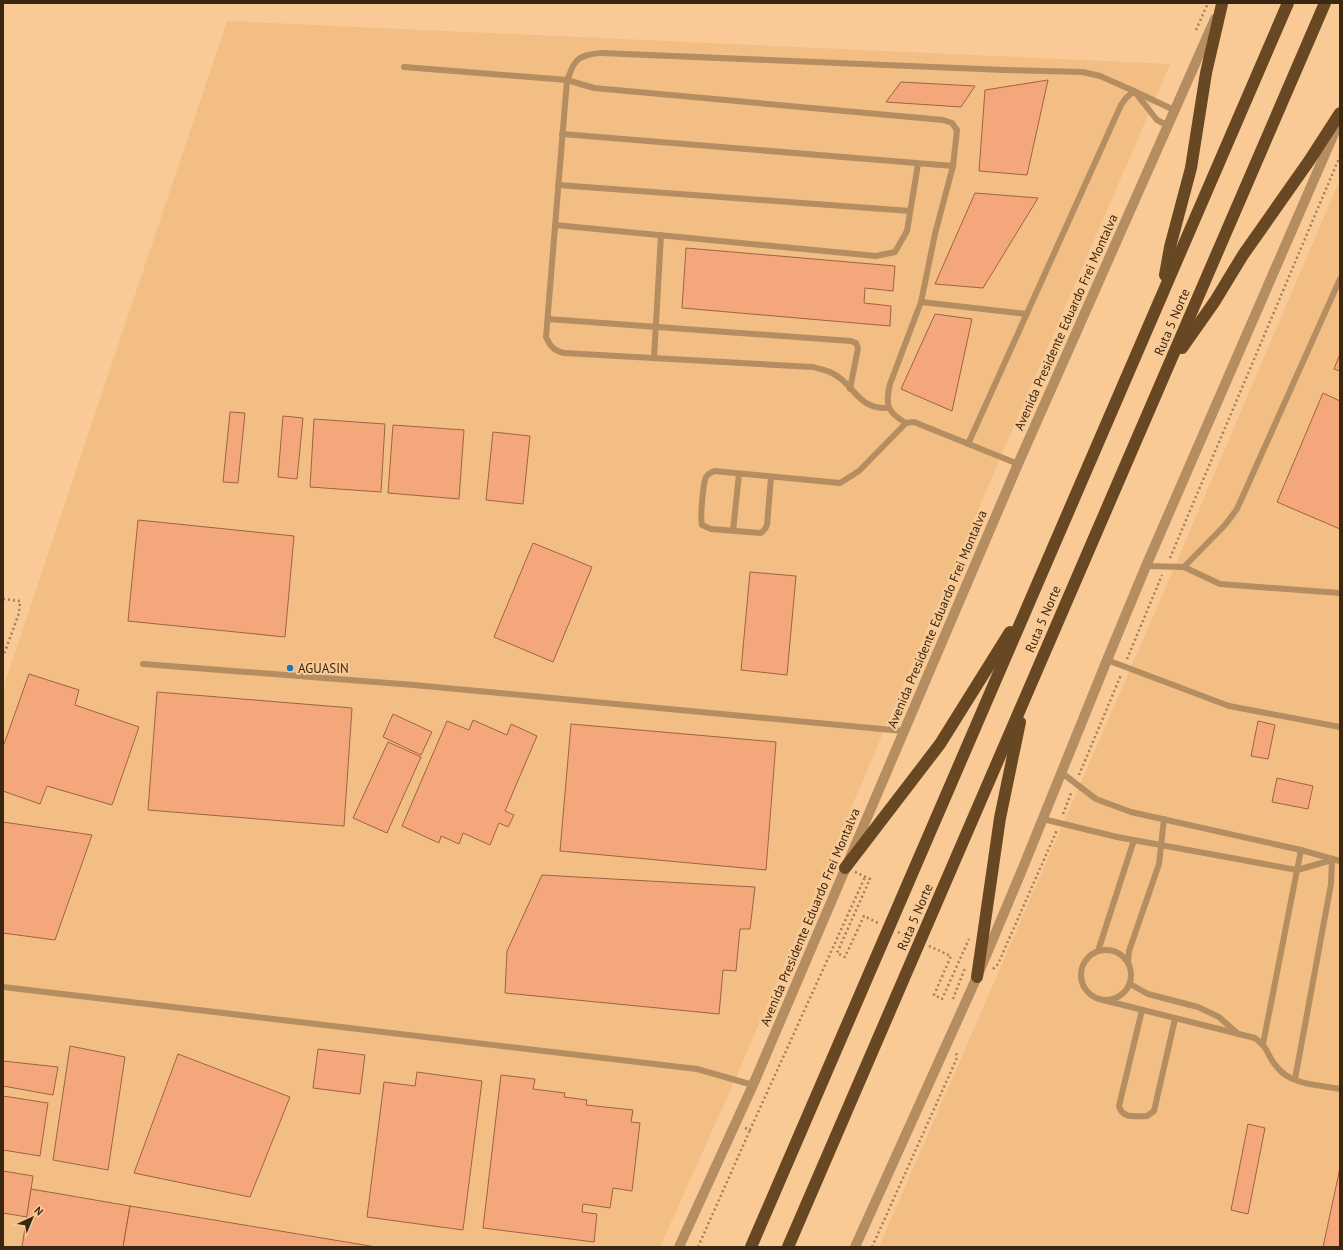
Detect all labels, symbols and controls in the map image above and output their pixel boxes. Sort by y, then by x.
street label: Avenida Presidente Eduardo Frei Montalva [1010,211,1122,433]
street label: Ruta 5 Norte [1150,286,1194,358]
street label: Avenida Presidente Eduardo Frei Montalva [883,508,991,730]
street label: Ruta 5 Norte [1021,583,1065,655]
place label: AGUASIN [298,660,349,677]
marker: AGUASIN [285,663,295,673]
street label: Avenida Presidente Eduardo Frei Montalva [756,806,864,1028]
street label: Ruta 5 Norte [893,881,937,953]
north arrow [12,1198,52,1238]
text: N [31,1203,46,1218]

